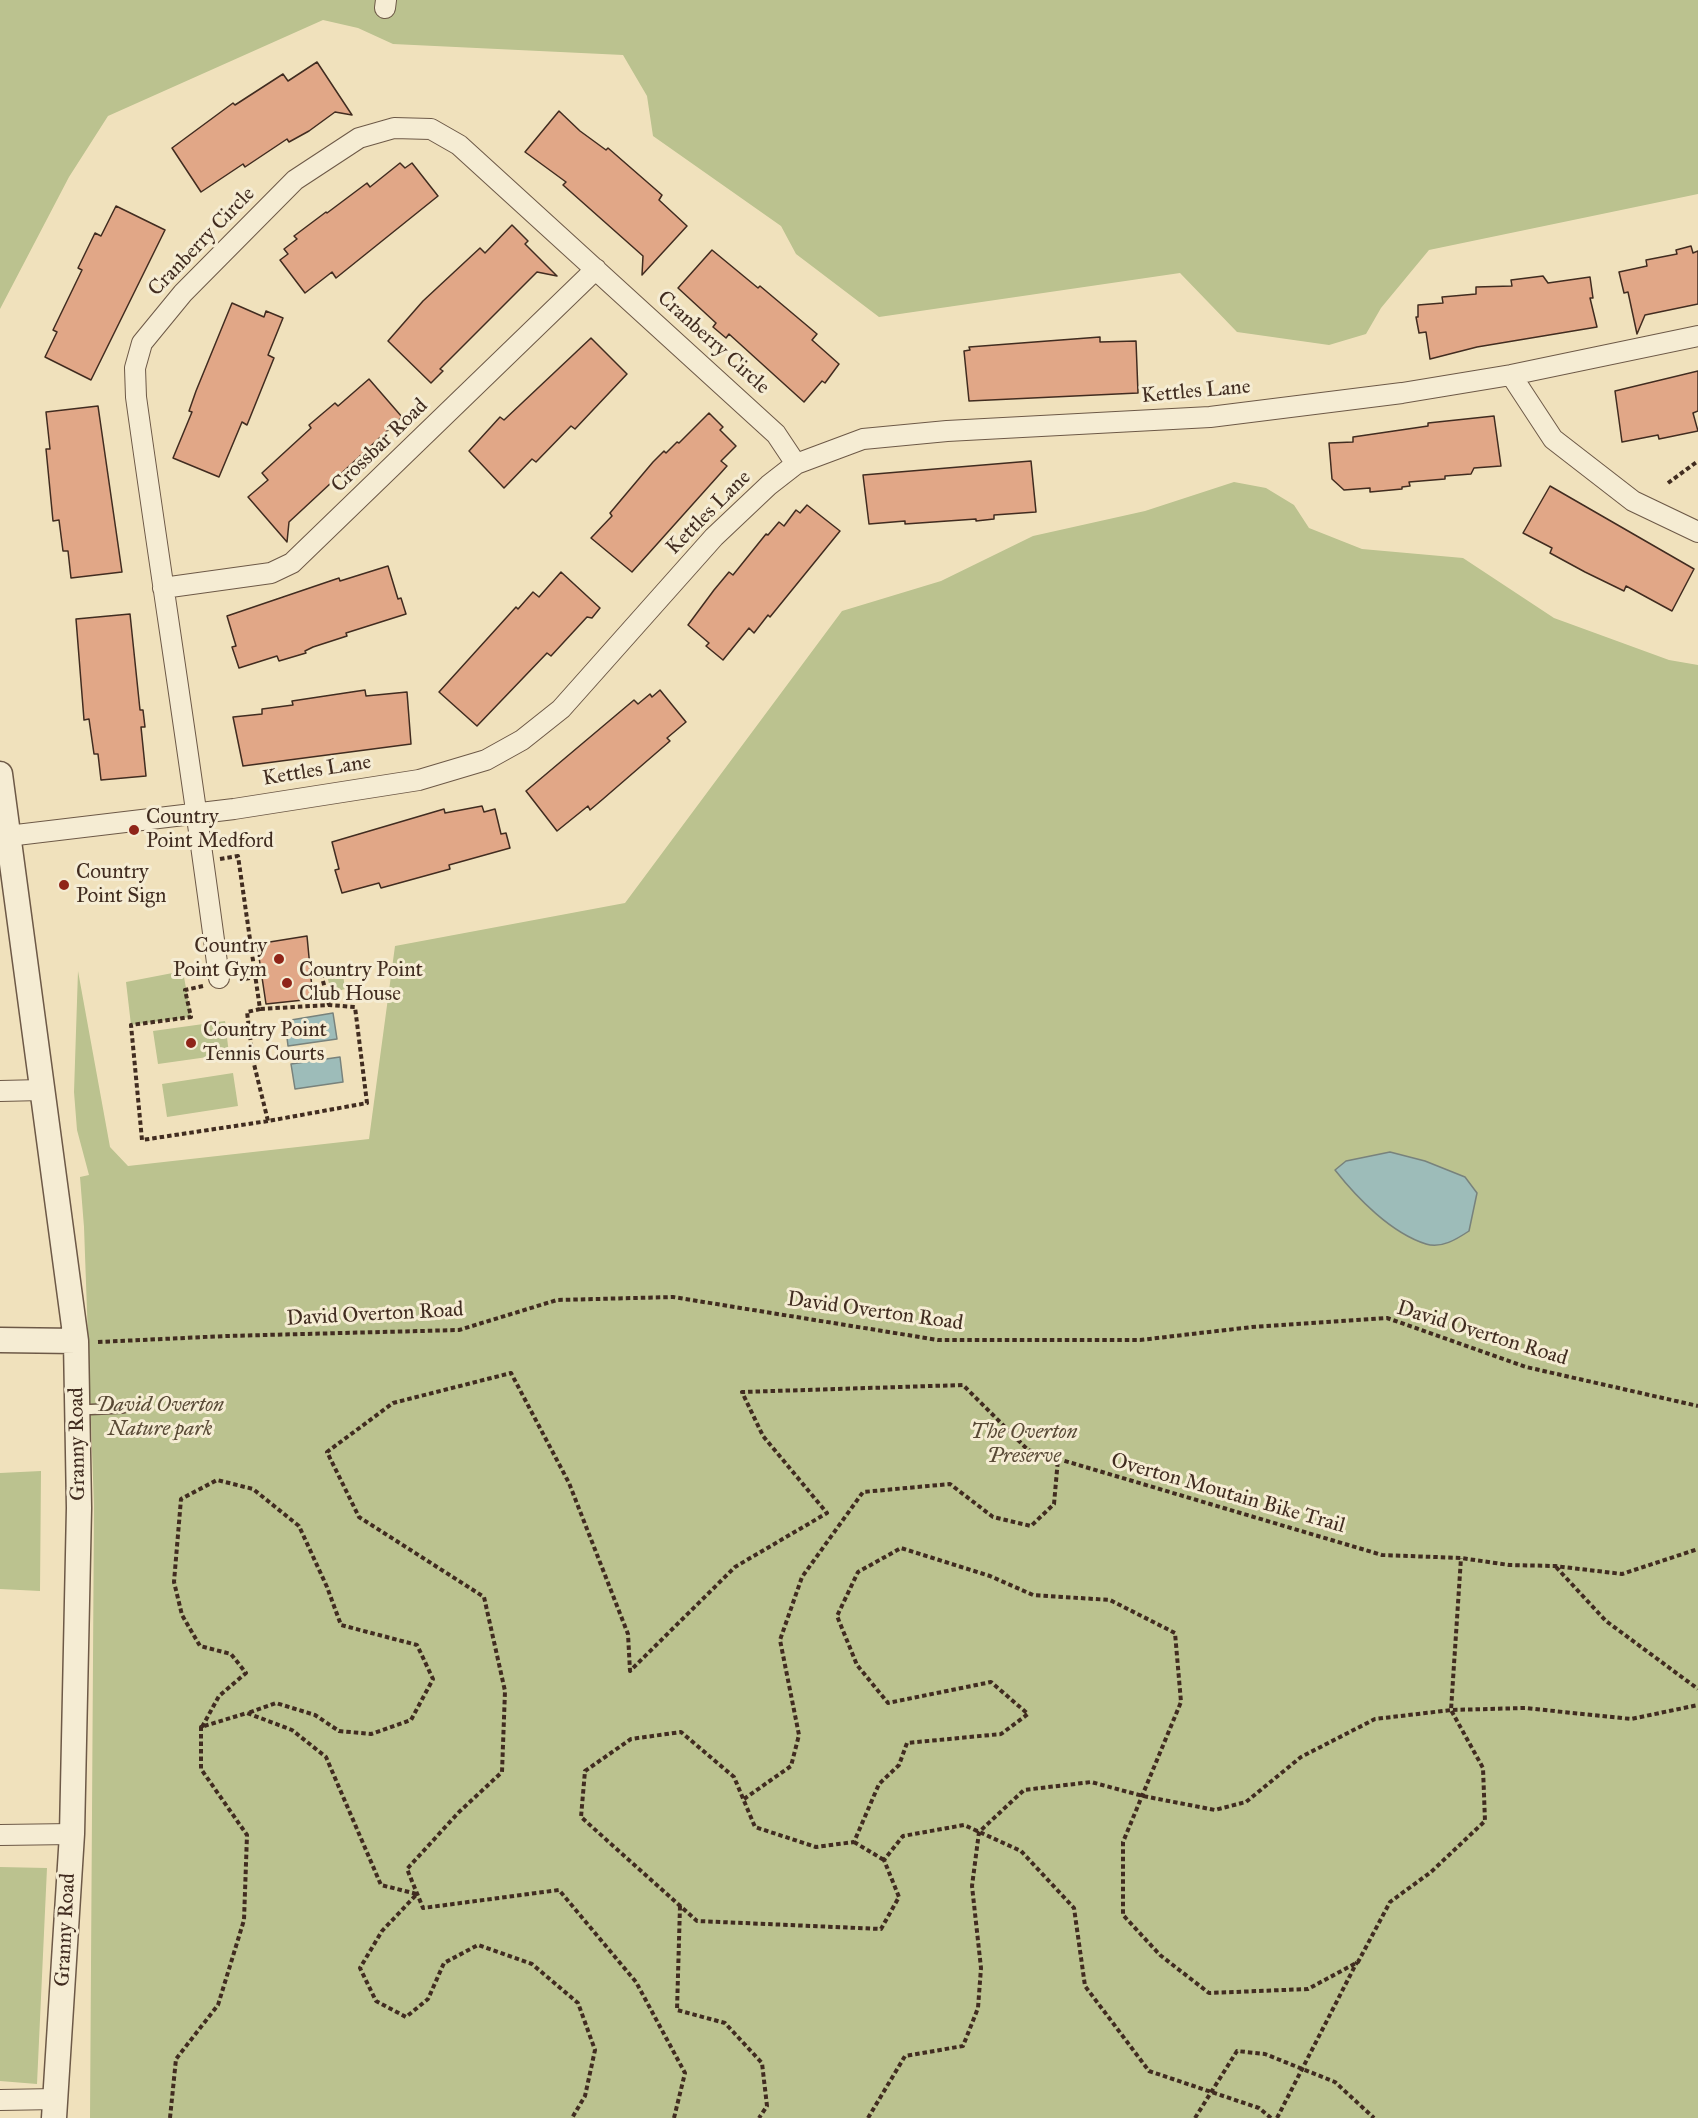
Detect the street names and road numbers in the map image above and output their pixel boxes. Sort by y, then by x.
street label: Cranberry Circle [143,182,261,302]
street label: Cranberry Circle [652,286,774,400]
street label: Kettles Lane [1140,375,1252,409]
street label: Crossbar Road [327,394,433,498]
street label: Kettles Lane [661,465,757,561]
street label: Kettles Lane [261,750,373,792]
street label: David Overton Road [785,1287,965,1337]
street label: David Overton Road [1393,1296,1571,1372]
street label: David Overton Road [286,1298,464,1332]
street label: Granny Road [64,1387,92,1501]
street label: Overton Moutain Bike Trail [1108,1448,1348,1540]
street label: Granny Road [50,1873,82,1987]

